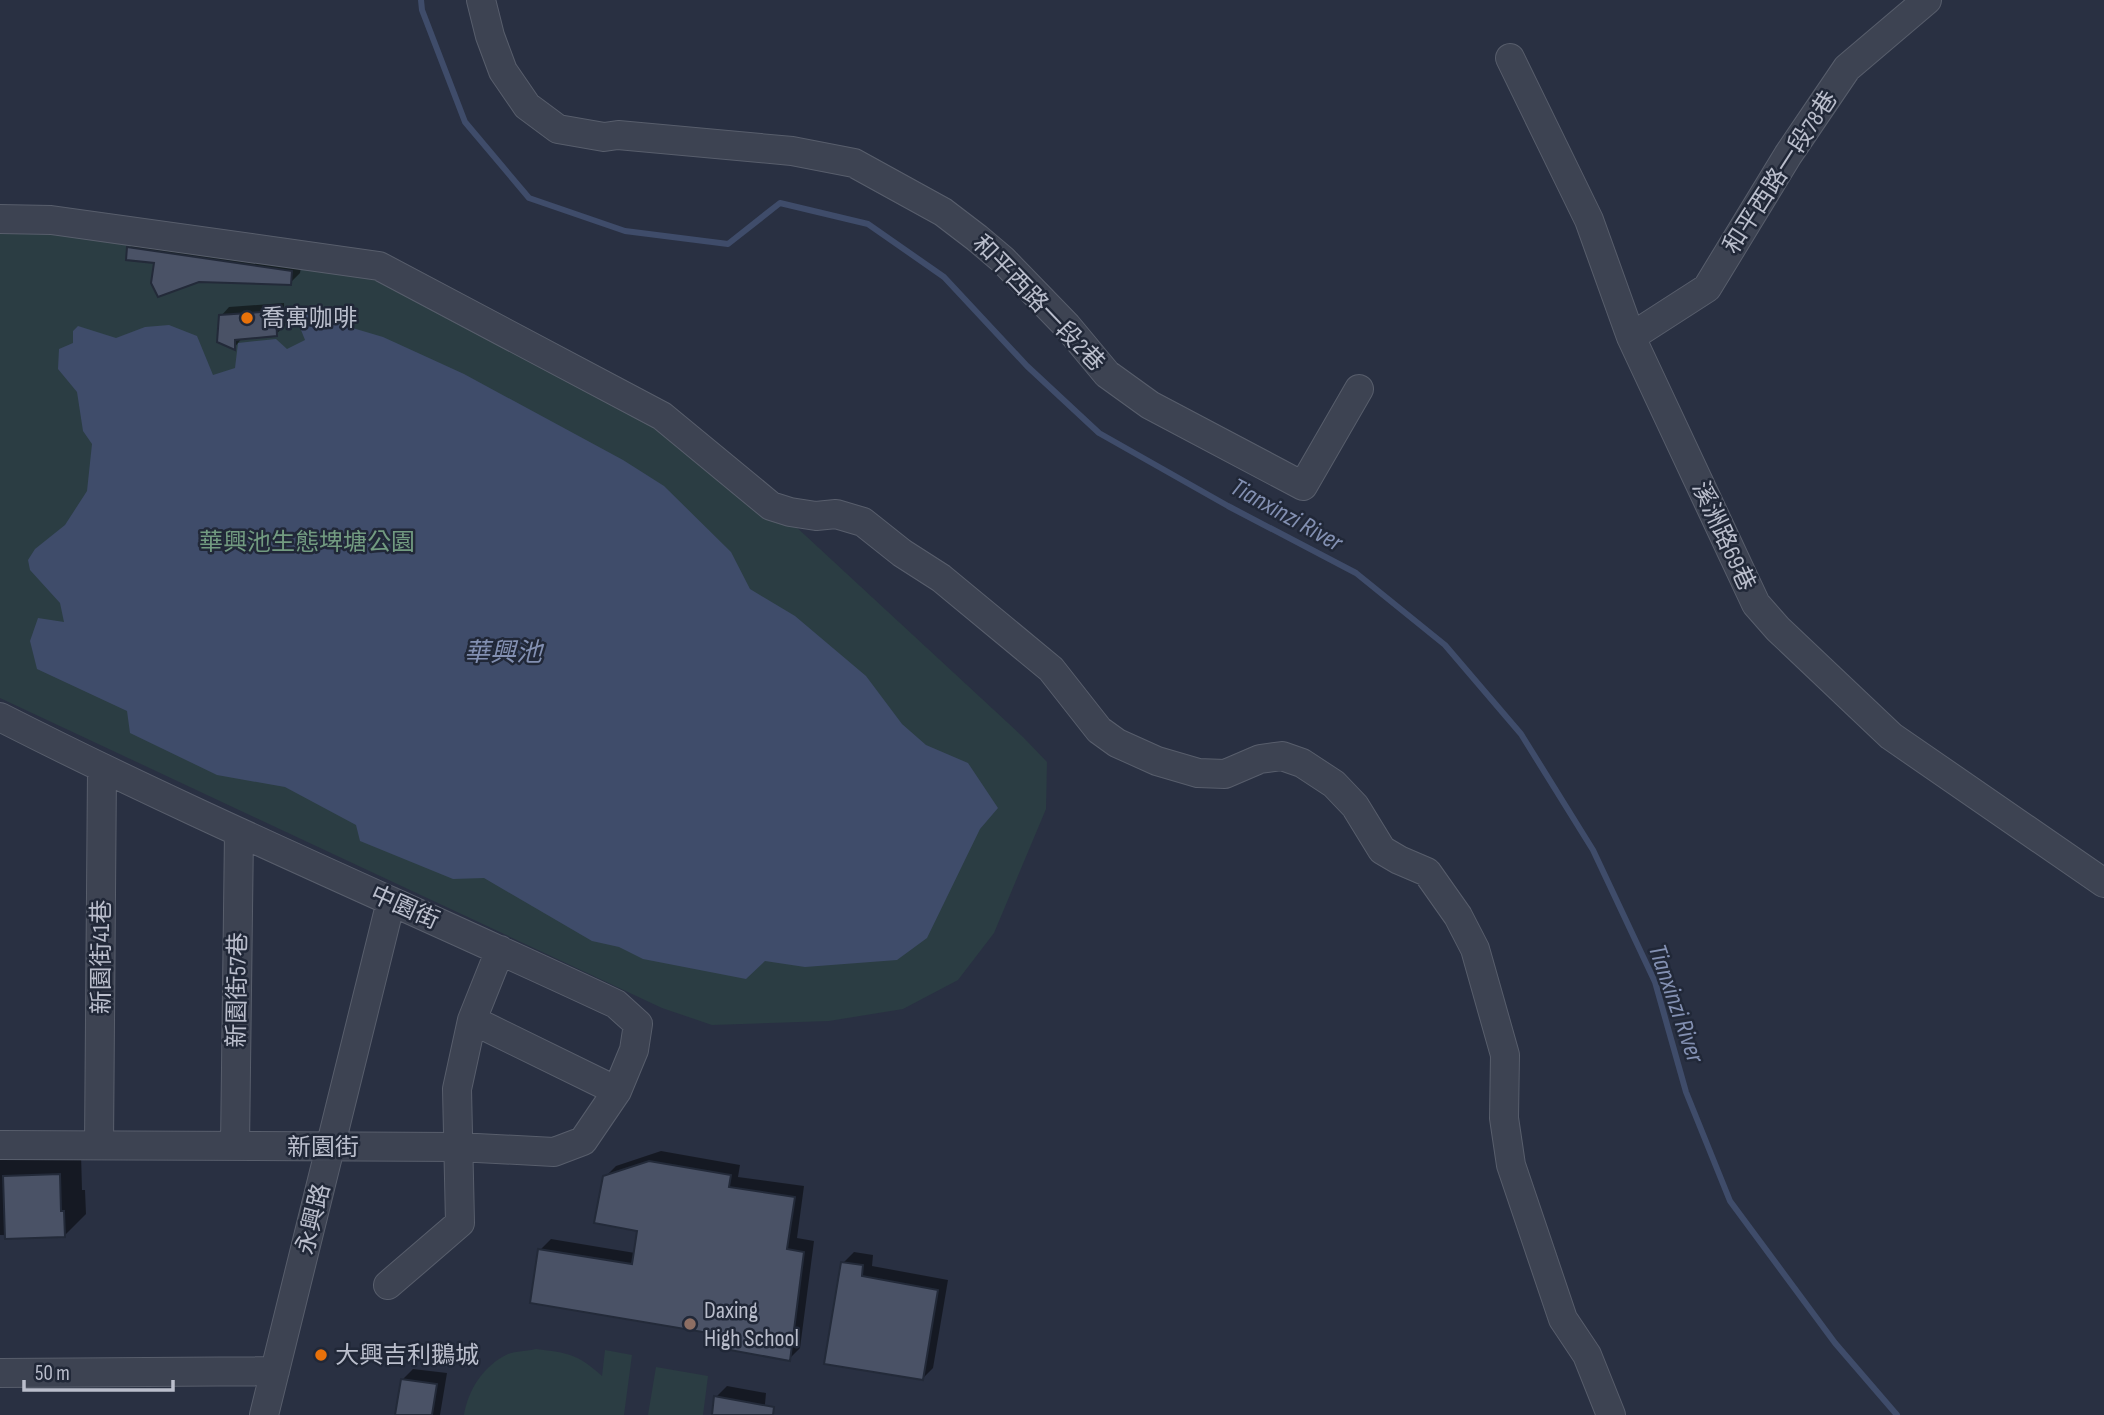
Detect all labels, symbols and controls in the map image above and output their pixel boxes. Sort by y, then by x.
street label: 和平西路一段78巷 [1717,86,1844,259]
street label: 和平西路一段2巷 [966,229,1111,377]
place label: 喬寓咖啡 [261,304,357,333]
marker: 喬寓咖啡 [239,310,255,326]
water label: Tianxinzi River [1225,472,1349,560]
street label: 溪洲路69巷 [1686,477,1761,595]
park label: 華興池生態埤塘公園 [199,528,415,557]
water label: 華興池 [464,638,545,669]
street label: 中園街 [366,880,444,935]
street label: 新園街41巷 [87,900,116,1014]
street label: 新園街57巷 [222,932,253,1048]
water label: Tianxinzi River [1641,940,1711,1068]
street label: 新園街 [287,1133,359,1162]
street label: 永興路 [291,1181,336,1258]
place label: Daxing High School [704,1296,799,1353]
marker: Daxing High School [682,1316,698,1332]
place label: 大興吉利鵝城 [335,1341,479,1370]
marker: 大興吉利鵝城 [313,1347,329,1363]
scale bar [24,1348,173,1392]
text: 50 m [35,1361,70,1386]

